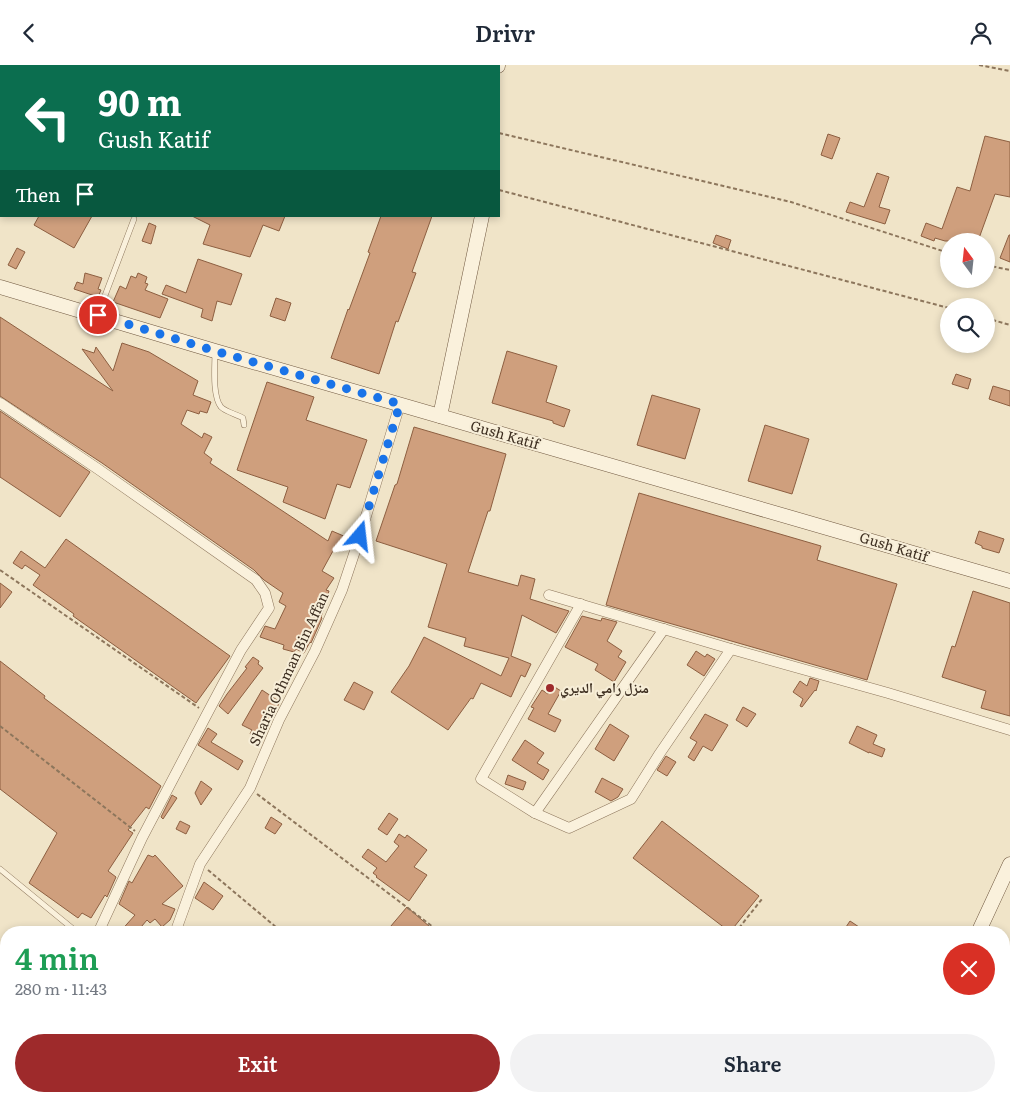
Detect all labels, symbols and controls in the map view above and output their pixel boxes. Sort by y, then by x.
text: Drivr [475,16,535,49]
icon: back [15,19,43,47]
icon: person [967,19,995,47]
text: 90 m [98,75,182,127]
icon: left [15,85,80,150]
text: Gush Katif [98,122,210,155]
text: Then [15,180,61,208]
icon: arrive [71,180,99,208]
north arrow [940,233,995,287]
map controls [940,233,995,353]
pin [77,294,119,336]
button: search [940,298,995,353]
icon: arrive [84,301,112,329]
street label: Gush Katif [468,415,544,454]
position arrow [333,509,385,561]
street label: Gush Katif [857,526,933,566]
street label: Sharia Othman Bin Affan [244,588,333,749]
place label: منزل رامي الديري [560,677,649,699]
marker: منزل رامي الديري [544,682,556,694]
text: 4 min [15,935,99,979]
button: close [943,943,995,995]
text: 280 m · 11:43 [15,976,107,1000]
button: Exit [15,1034,500,1092]
button: Share [510,1034,995,1092]

